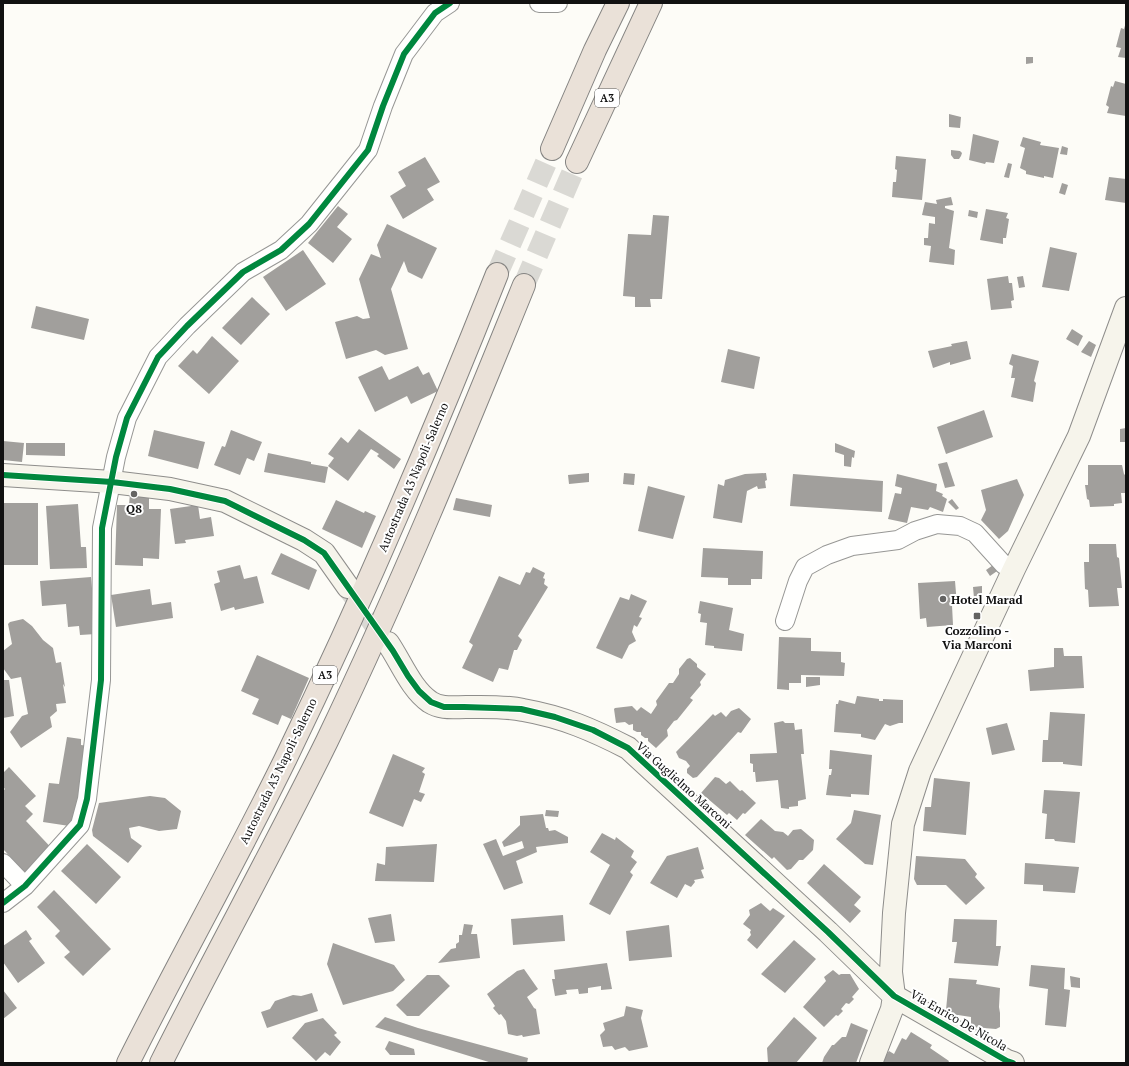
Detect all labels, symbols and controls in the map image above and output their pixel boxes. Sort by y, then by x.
road number: A3 [595,89,619,107]
street label: Autostrada A3 Napoli-Salerno [375,400,451,554]
marker: Q8 [129,489,139,499]
place label: Q8 [126,501,142,516]
place label: Hotel Marad [951,592,1023,607]
marker: Hotel Marad [938,594,948,604]
marker: Cozzolino - Via Marconi [972,611,982,621]
place label: Cozzolino - Via Marconi [942,623,1012,652]
road number: A3 [313,666,337,684]
street label: Autostrada A3 Napoli-Salerno [236,695,320,846]
street label: Via Guglielmo Marconi [633,738,735,832]
street label: Via Enrico De Nicola [908,986,1010,1054]

